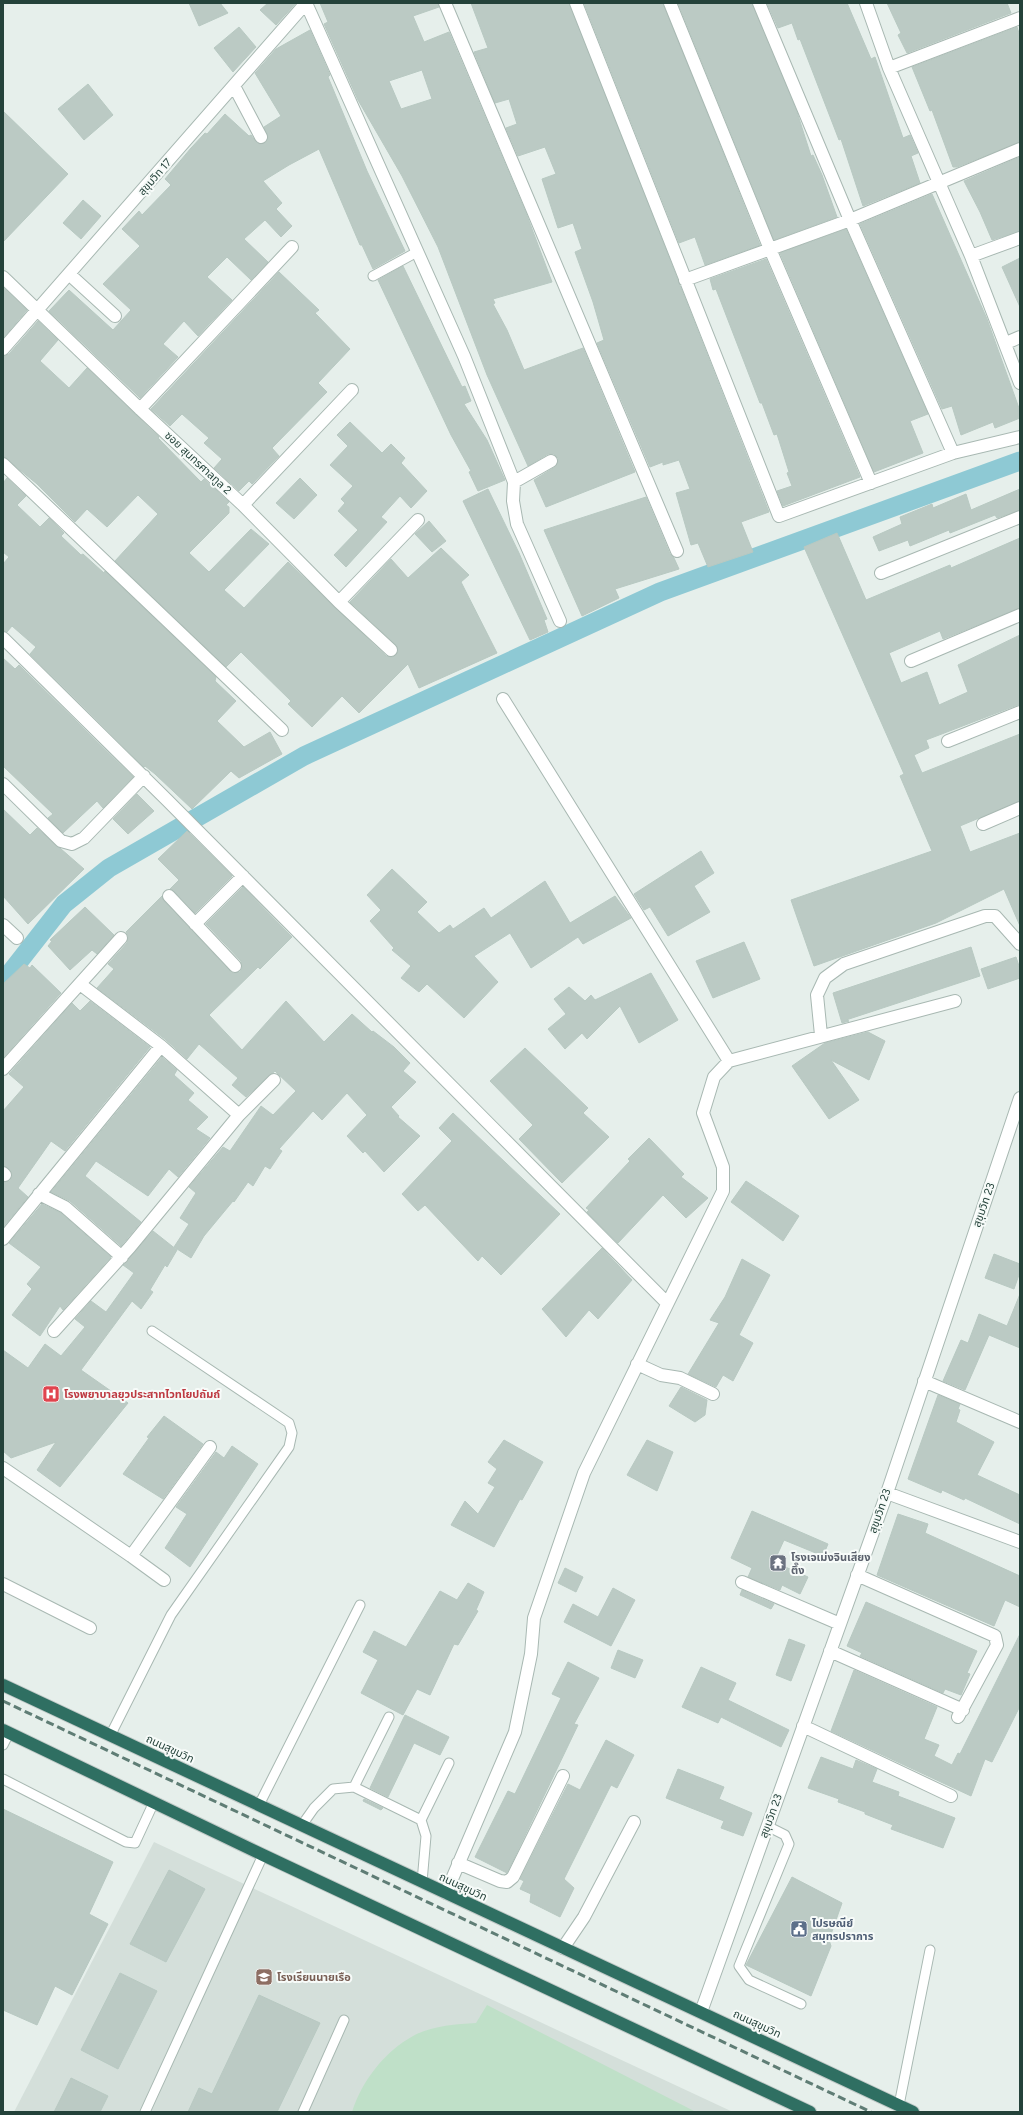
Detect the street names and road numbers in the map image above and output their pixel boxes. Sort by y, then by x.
street label: สุขุมวิท 17 [136,156,175,198]
street label: ซอย สุนทรศาลทูล 2 [162,429,234,497]
street label: สุขุมวิท 23 [970,1181,998,1229]
street label: สุขุมวิท 23 [866,1487,894,1535]
street label: ถนนสุขุมวิท [144,1732,196,1766]
street label: สุขุมวิท 23 [757,1792,785,1840]
street label: ถนนสุขุมวิท [437,1870,489,1904]
street label: ถนนสุขุมวิท [731,2007,783,2041]

